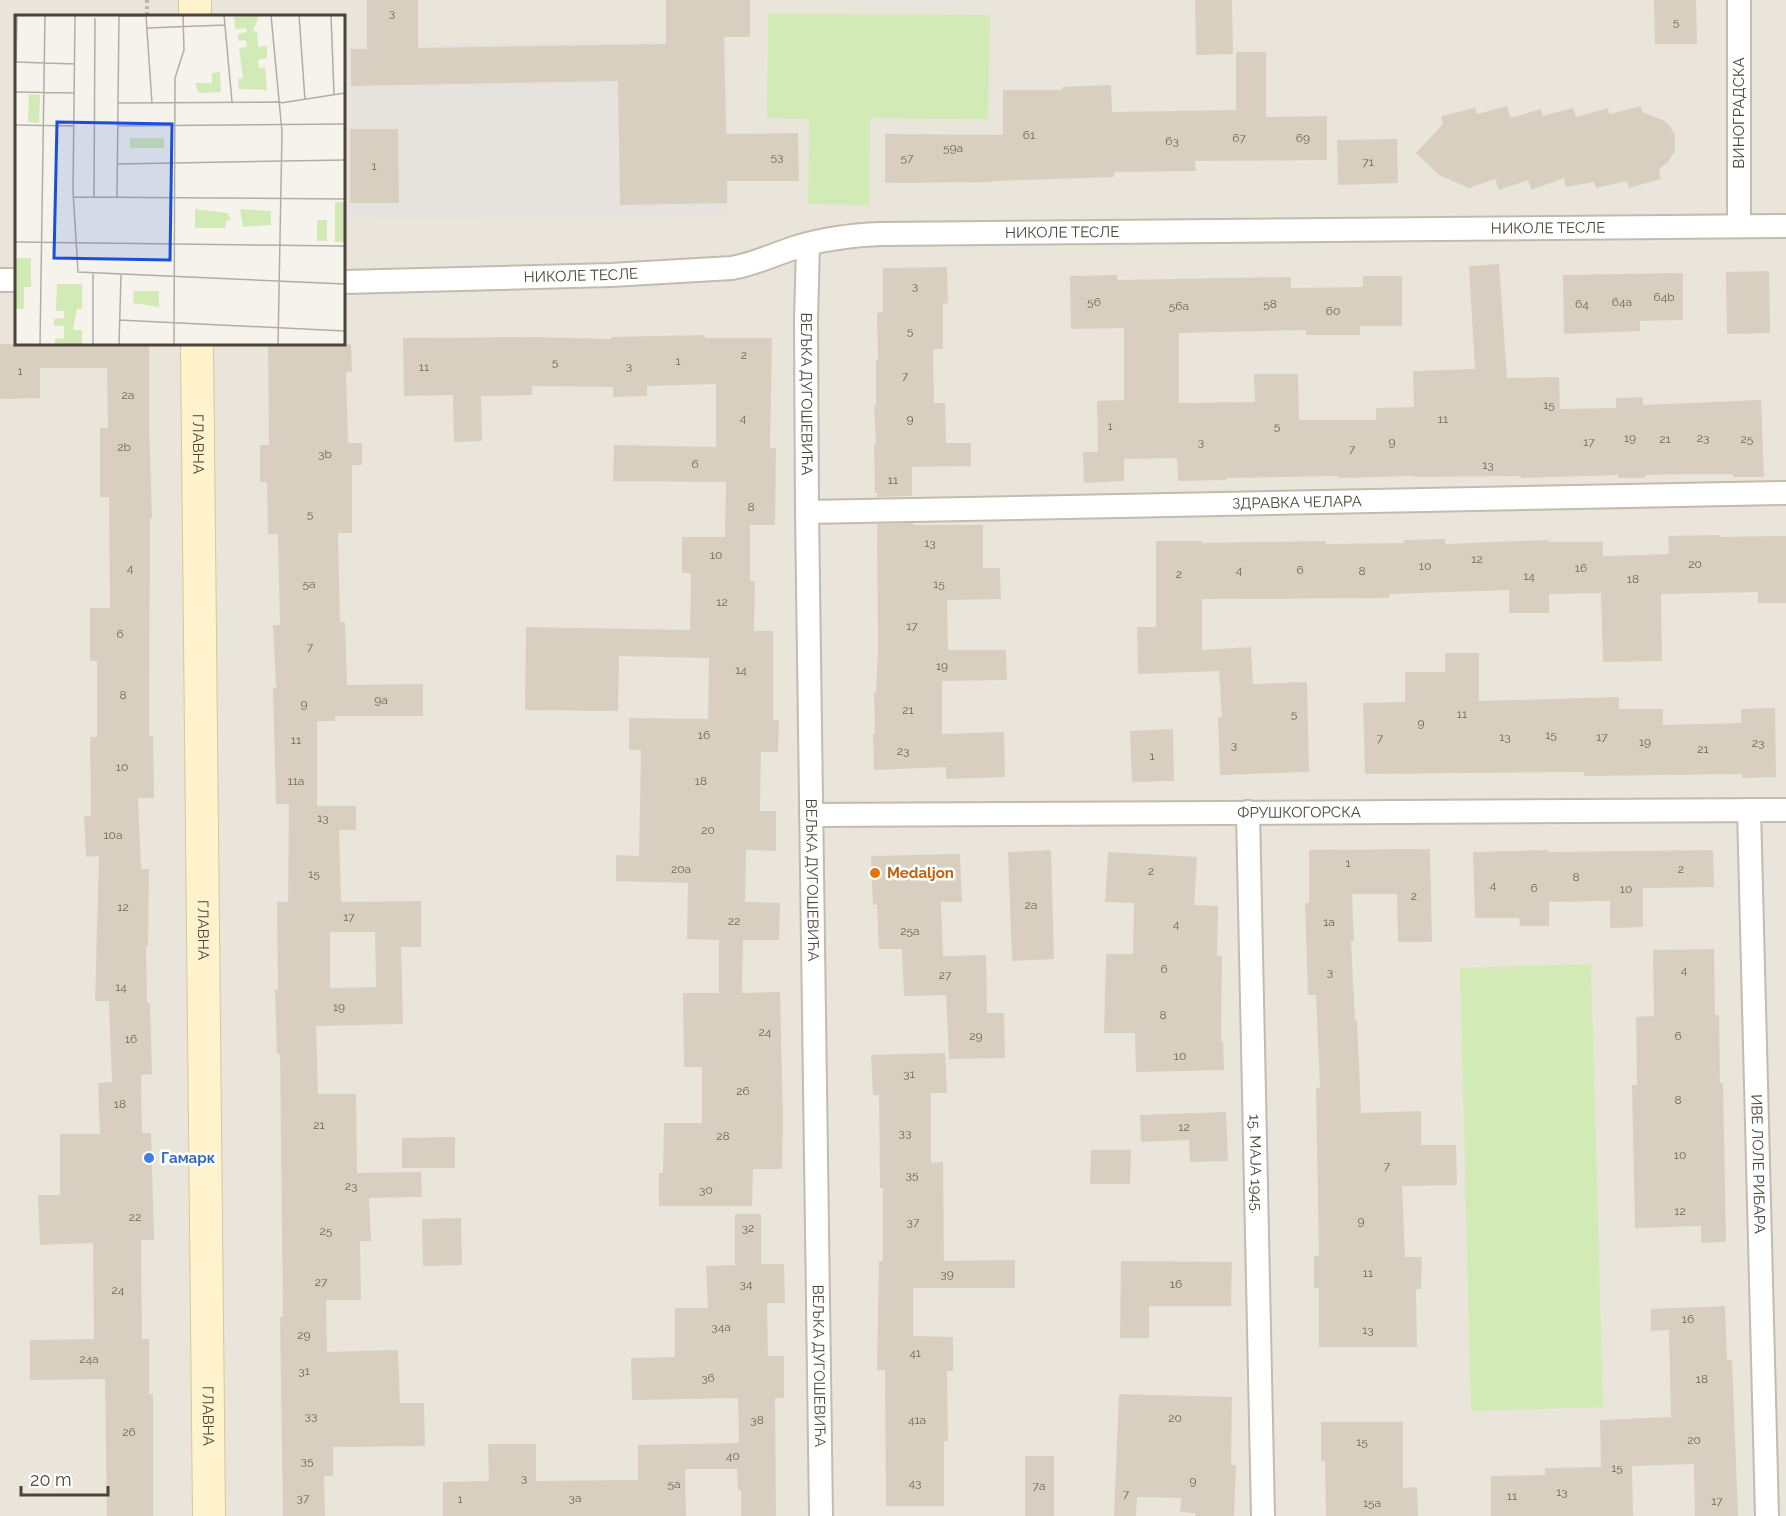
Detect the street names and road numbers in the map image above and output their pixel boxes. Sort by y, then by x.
street label: ВИНОГРАДСКА [1730,57,1748,169]
street label: НИКОЛЕ ТЕСЛЕ [1491,219,1605,238]
street label: НИКОЛЕ ТЕСЛЕ [1005,223,1119,242]
street label: НИКОЛЕ ТЕСЛЕ [523,264,639,286]
street label: ВЕЉКА ДУГОШЕВИЋА [797,312,816,475]
street label: ГЛАВНА [189,414,207,474]
street label: ЗДРАВКА ЧЕЛАРА [1232,492,1362,513]
street label: ВЕЉКА ДУГОШЕВИЋА [802,799,822,961]
street label: ФРУШКОГОРСКА [1237,803,1361,822]
street label: ГЛАВНА [194,900,212,960]
street label: ИВЕ ЛОЛЕ РИБАРА [1747,1094,1769,1234]
street label: 15. МАЈА 1945. [1245,1114,1266,1214]
street label: ВЕЉКА ДУГОШЕВИЋА [809,1284,829,1447]
street label: ГЛАВНА [199,1386,217,1446]

